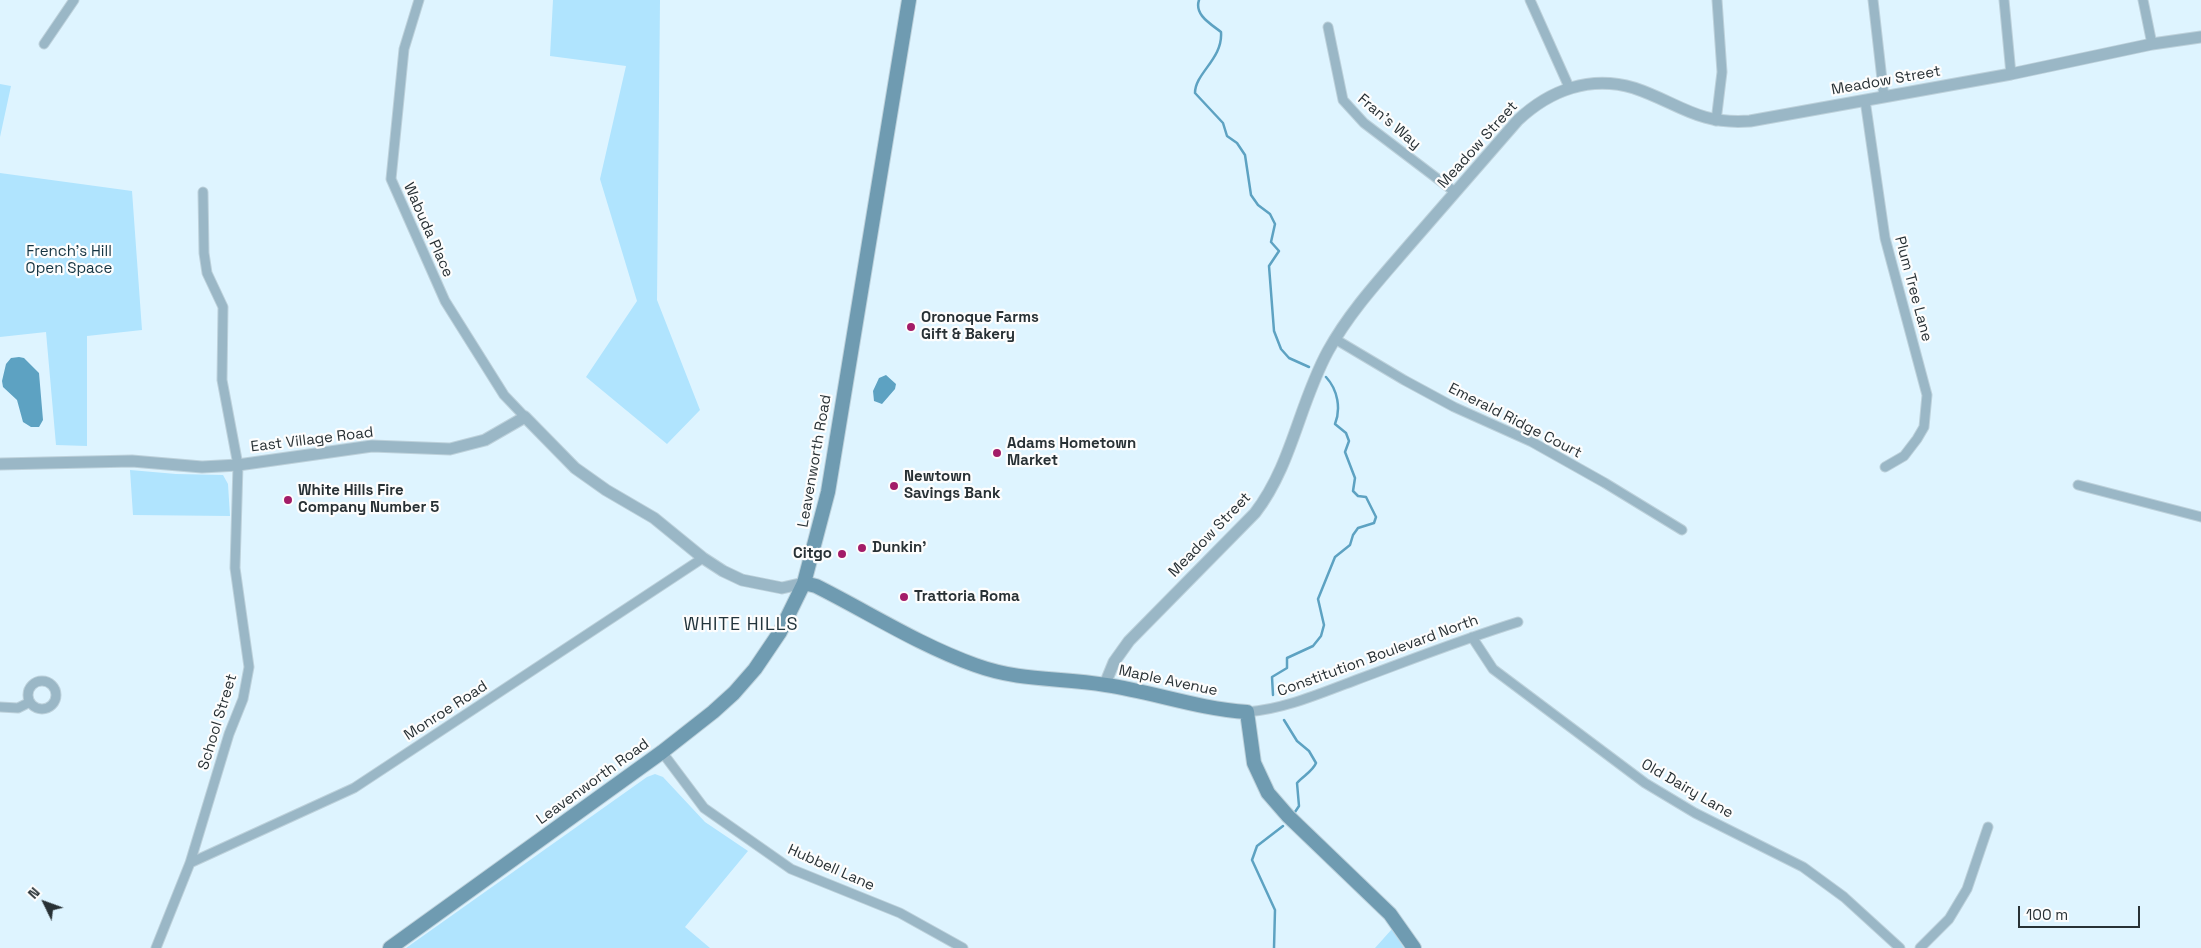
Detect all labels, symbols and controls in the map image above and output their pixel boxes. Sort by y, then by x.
street label: Meadow Street [1830,63,1942,99]
street label: Fran's Way [1354,90,1424,154]
street label: Meadow Street [1434,98,1522,192]
street label: Wabuda Place [399,180,457,280]
street label: Plum Tree Lane [1890,234,1936,344]
park label: French's Hill Open Space [26,243,112,278]
place label: Oronoque Farms Gift & Bakery [921,309,1039,344]
marker: Oronoque Farms Gift & Bakery [905,321,917,333]
street label: Emerald Ridge Court [1445,380,1585,462]
street label: Leavenworth Road [794,393,836,529]
street label: East Village Road [250,424,374,456]
place label: Adams Hometown Market [1007,435,1136,470]
marker: Adams Hometown Market [991,447,1003,459]
place label: Newtown Savings Bank [904,468,1000,503]
marker: Newtown Savings Bank [888,480,900,492]
place label: White Hills Fire Company Number 5 [298,482,439,517]
street label: Meadow Street [1165,489,1255,581]
marker: White Hills Fire Company Number 5 [282,494,294,506]
place label: Dunkin' [872,539,926,557]
marker: Dunkin' [856,542,868,554]
place label: Citgo [793,545,832,563]
marker: Citgo [836,548,848,560]
place label: Trattoria Roma [914,588,1020,606]
marker: Trattoria Roma [898,591,910,603]
street label: Constitution Boulevard North [1275,611,1481,701]
district label: WHITE HILLS [682,614,800,636]
street label: Maple Avenue [1117,662,1219,700]
street label: School Street [195,672,241,772]
street label: Monroe Road [401,677,491,745]
street label: Leavenworth Road [533,735,653,829]
street label: Old Dairy Lane [1638,755,1736,823]
street label: Hubbell Lane [785,841,877,895]
north arrow [20,878,70,928]
text: N [24,883,44,902]
scale bar [2021,896,2144,928]
text: 100 m [2026,905,2068,924]

